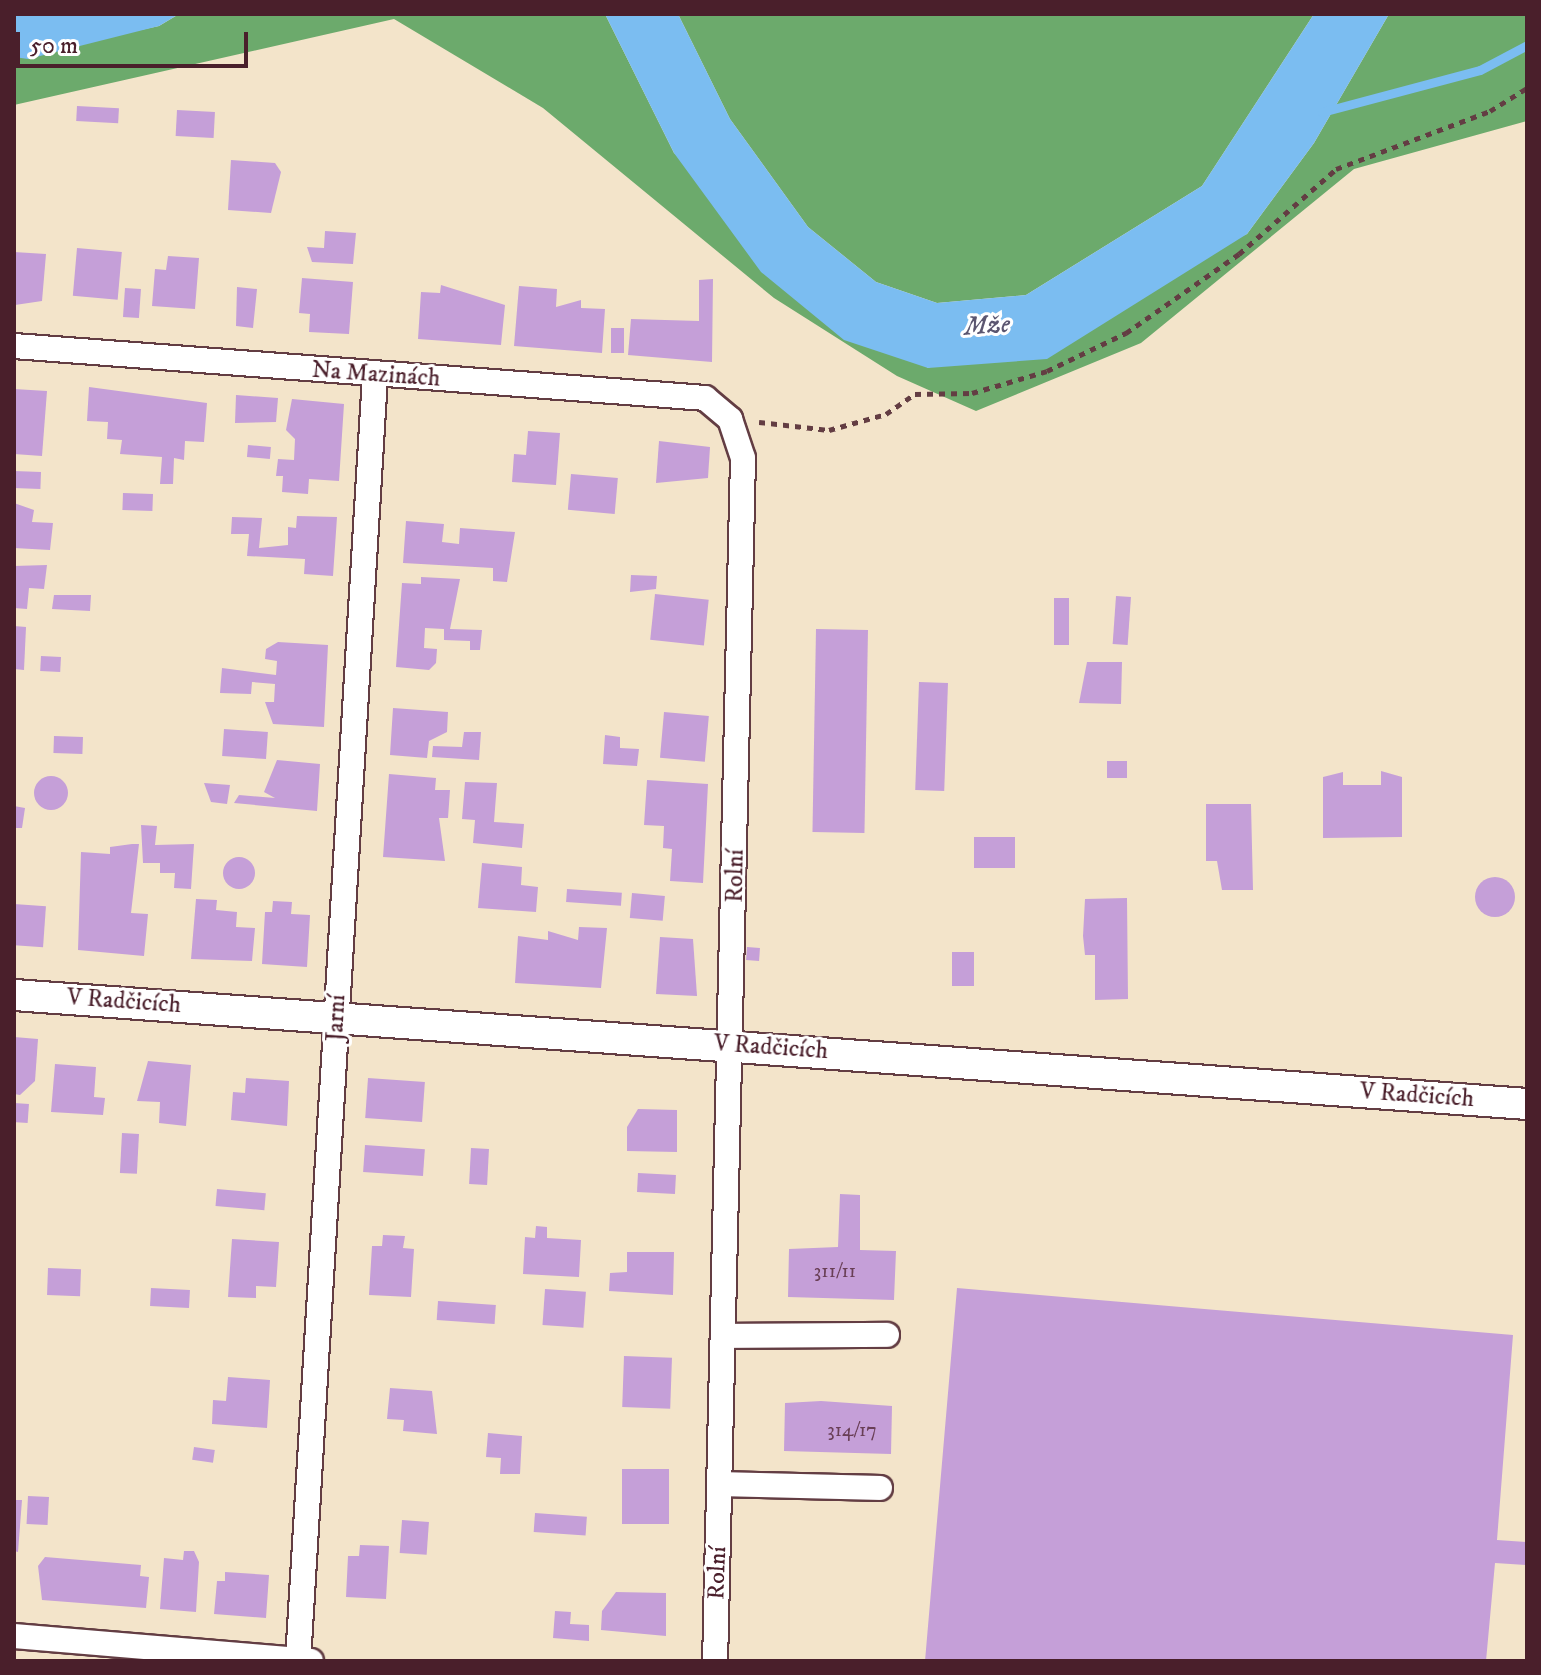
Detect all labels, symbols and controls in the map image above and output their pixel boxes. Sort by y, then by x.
scale bar [20,16,252,66]
text: 50 m [30,31,78,61]
water label: Mže [963,309,1011,343]
street label: Na Mazinách [311,356,441,394]
street label: Rolní [721,849,751,903]
street label: V Radčicích [66,984,182,1020]
street label: Jarní [321,994,353,1042]
street label: V Radčicích [713,1030,829,1066]
street label: V Radčicích [1359,1078,1475,1114]
house number: 311/11 [814,1259,856,1283]
house number: 314/17 [827,1418,877,1442]
street label: Rolní [703,1546,733,1600]

